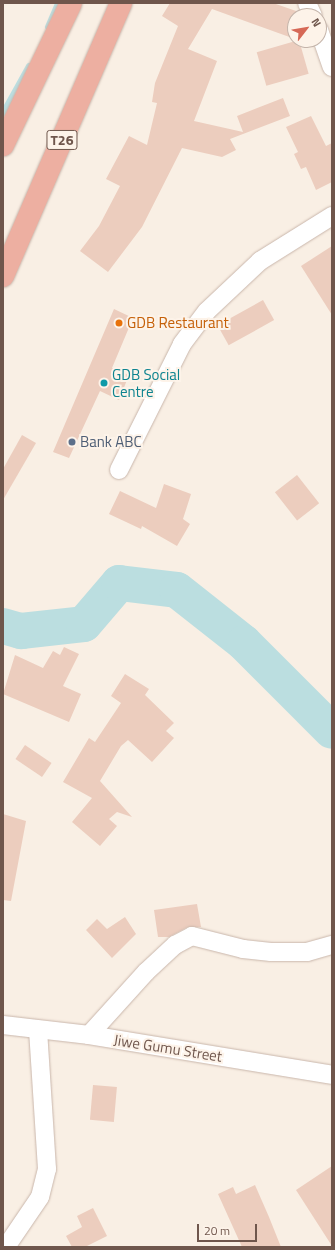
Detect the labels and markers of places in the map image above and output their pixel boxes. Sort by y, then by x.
place label: GDB Restaurant [127,314,229,332]
marker: GDB Restaurant [114,318,124,328]
place label: GDB Social Centre [112,365,180,400]
marker: GDB Social Centre [99,378,109,388]
place label: Bank ABC [80,433,142,451]
marker: Bank ABC [67,437,77,447]

